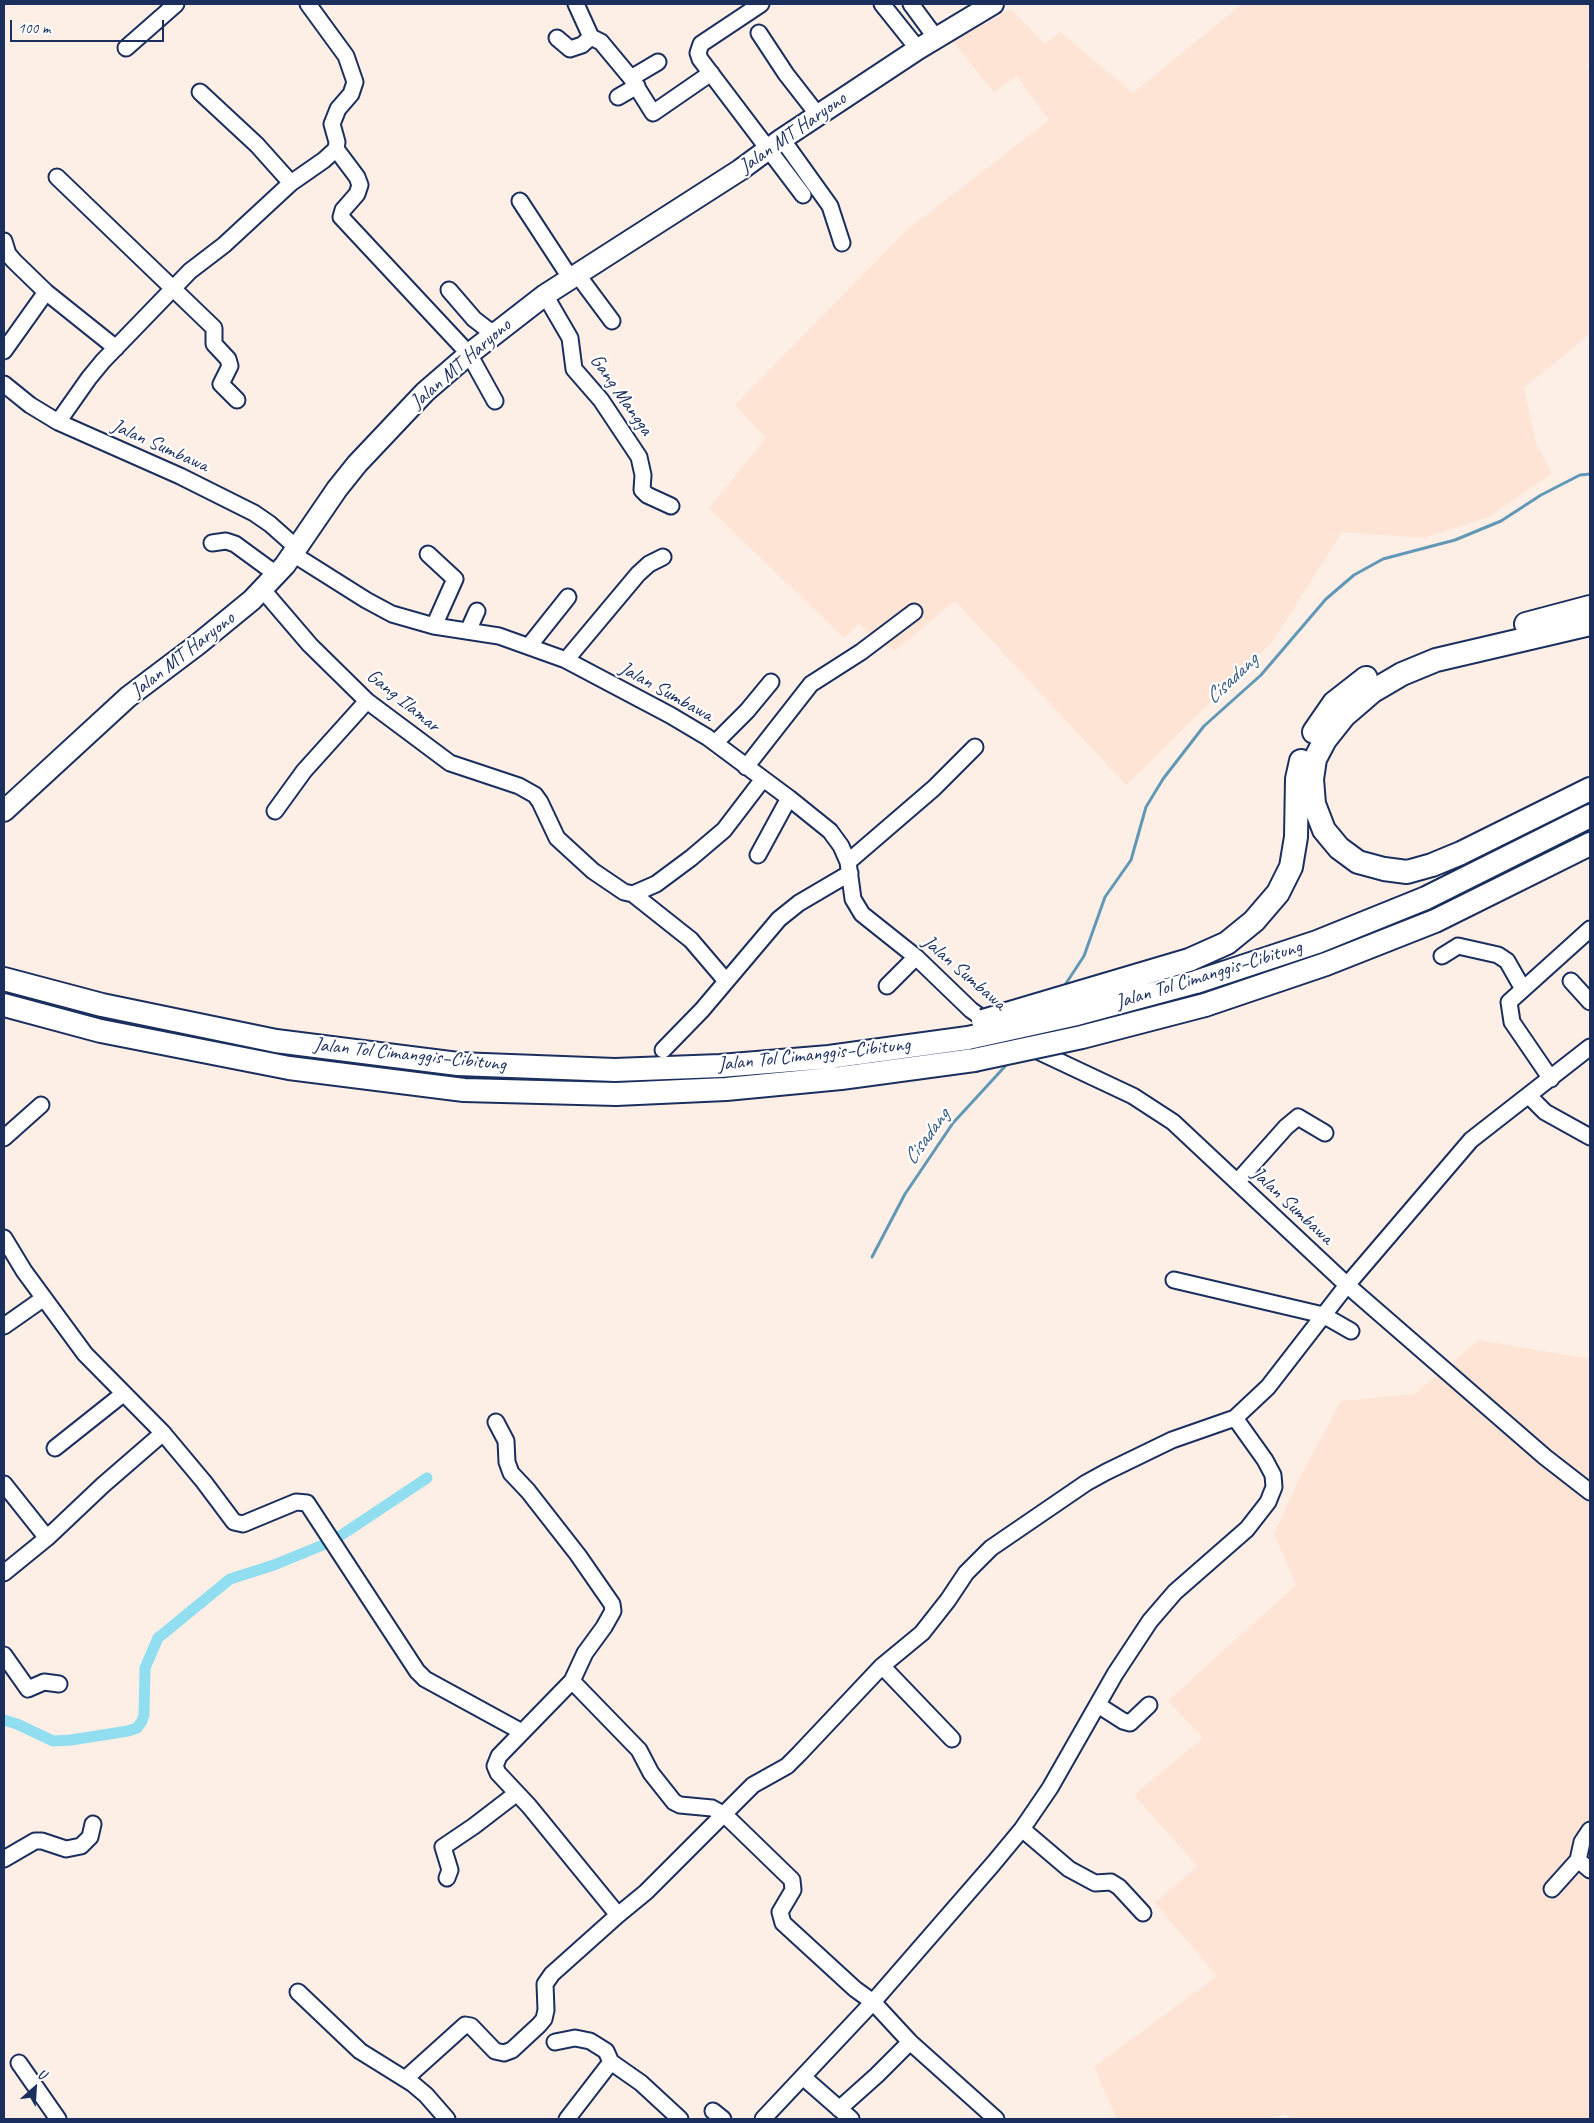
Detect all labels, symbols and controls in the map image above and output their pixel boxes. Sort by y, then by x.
scale bar [12,10,166,42]
text: 100 m [18,19,50,38]
street label: Jalan MT Haryono [735,87,851,179]
street label: Jalan MT Haryono [406,314,516,414]
street label: Gang Mangga [584,350,658,440]
street label: Jalan Sumbawa [108,414,212,478]
street label: Jalan MT Haryono [126,607,240,703]
water label: Cisadang [1200,648,1264,710]
street label: Jalan Sumbawa [615,657,717,727]
street label: Gang Ilamar [361,664,445,738]
street label: Jalan Sumbawa [917,930,1011,1016]
street label: Jalan Tol Cimanggis–Cibitung [1113,935,1305,1015]
street label: Jalan Tol Cimanggis–Cibitung [313,1033,507,1077]
street label: Jalan Tol Cimanggis–Cibitung [717,1033,911,1077]
water label: Cisadang [898,1104,956,1170]
street label: Jalan Sumbawa [1246,1162,1338,1250]
north arrow [10,2063,60,2113]
text: U [35,2065,49,2083]

